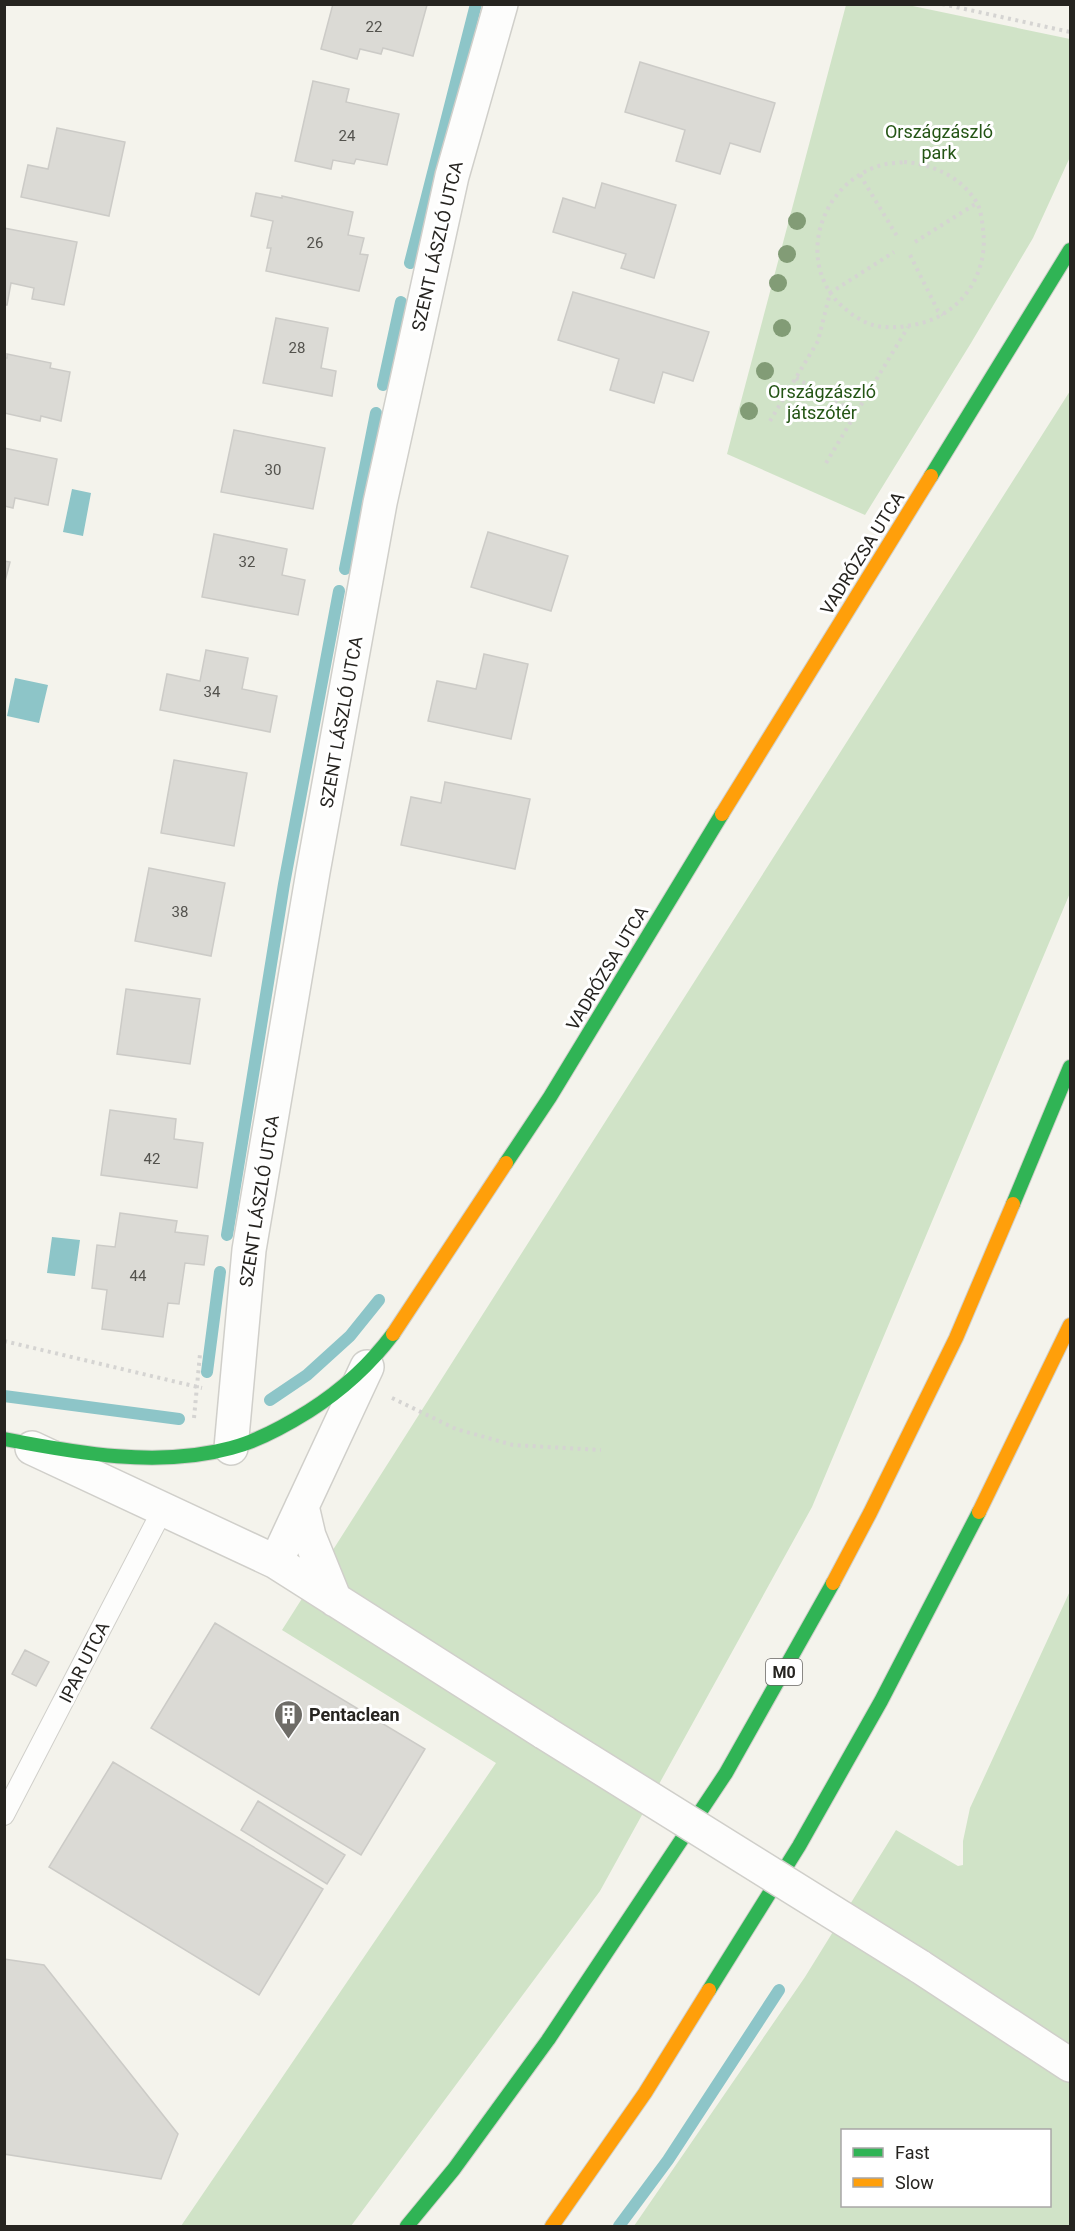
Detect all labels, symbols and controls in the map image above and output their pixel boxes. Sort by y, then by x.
house number: 22 [366,18,382,36]
park label: Országzászló park [885,121,993,163]
house number: 24 [339,127,356,145]
street label: SZENT LÁSZLÓ UTCA [407,159,467,333]
house number: 26 [307,234,323,252]
house number: 28 [289,339,305,357]
park label: Országzászló játszótér [768,381,876,423]
house number: 30 [265,461,281,479]
street label: VADRÓZSA UTCA [816,487,908,618]
house number: 32 [239,553,255,571]
street label: SZENT LÁSZLÓ UTCA [316,634,366,809]
house number: 34 [204,683,221,701]
street label: VADRÓZSA UTCA [562,902,652,1034]
house number: 38 [172,903,188,921]
street label: SZENT LÁSZLÓ UTCA [235,1113,283,1288]
house number: 42 [144,1150,160,1168]
house number: 44 [130,1267,147,1285]
street label: IPAR UTCA [55,1618,113,1706]
road number: M0 [766,1659,802,1685]
building icon: Pentaclean [272,1698,304,1740]
place label: Pentaclean [309,1704,400,1725]
legend [841,2129,1051,2207]
text: Fast [895,2142,930,2163]
text: Slow [895,2172,934,2193]

